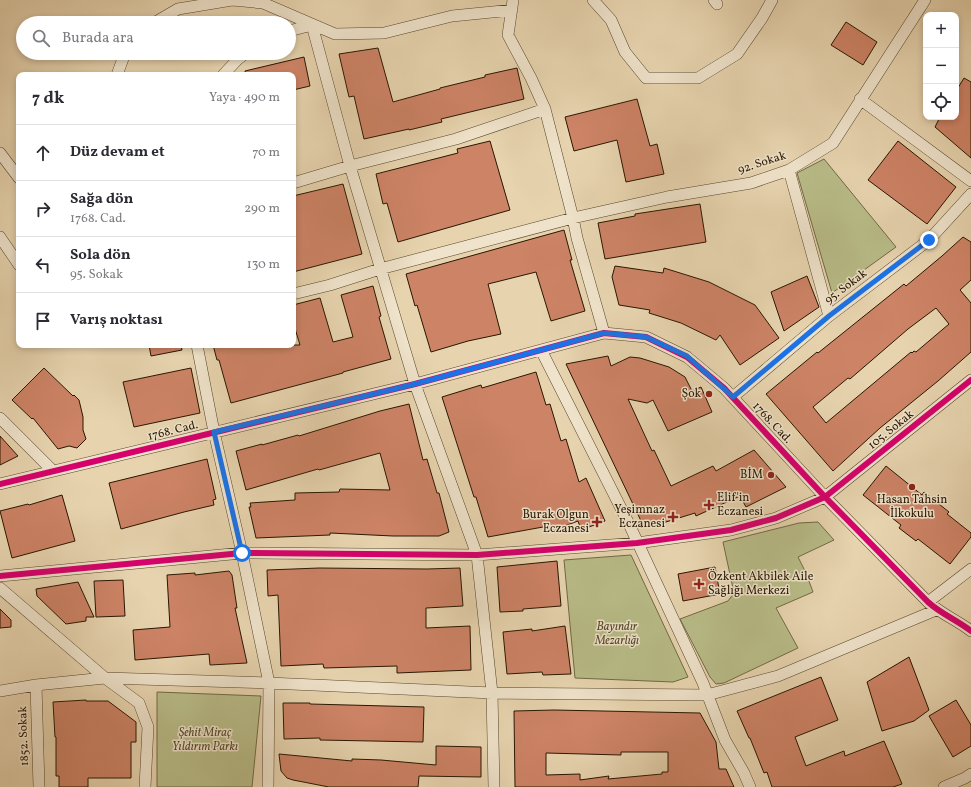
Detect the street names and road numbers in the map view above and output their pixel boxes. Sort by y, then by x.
street label: 92. Sokak [736,148,789,178]
street label: 95. Sokak [822,266,871,308]
street label: 1768. Cad. [749,399,795,447]
street label: 105. Sokak [865,406,918,453]
street label: 1768. Cad. [146,417,200,445]
street label: 1852. Sokak [15,705,33,766]

